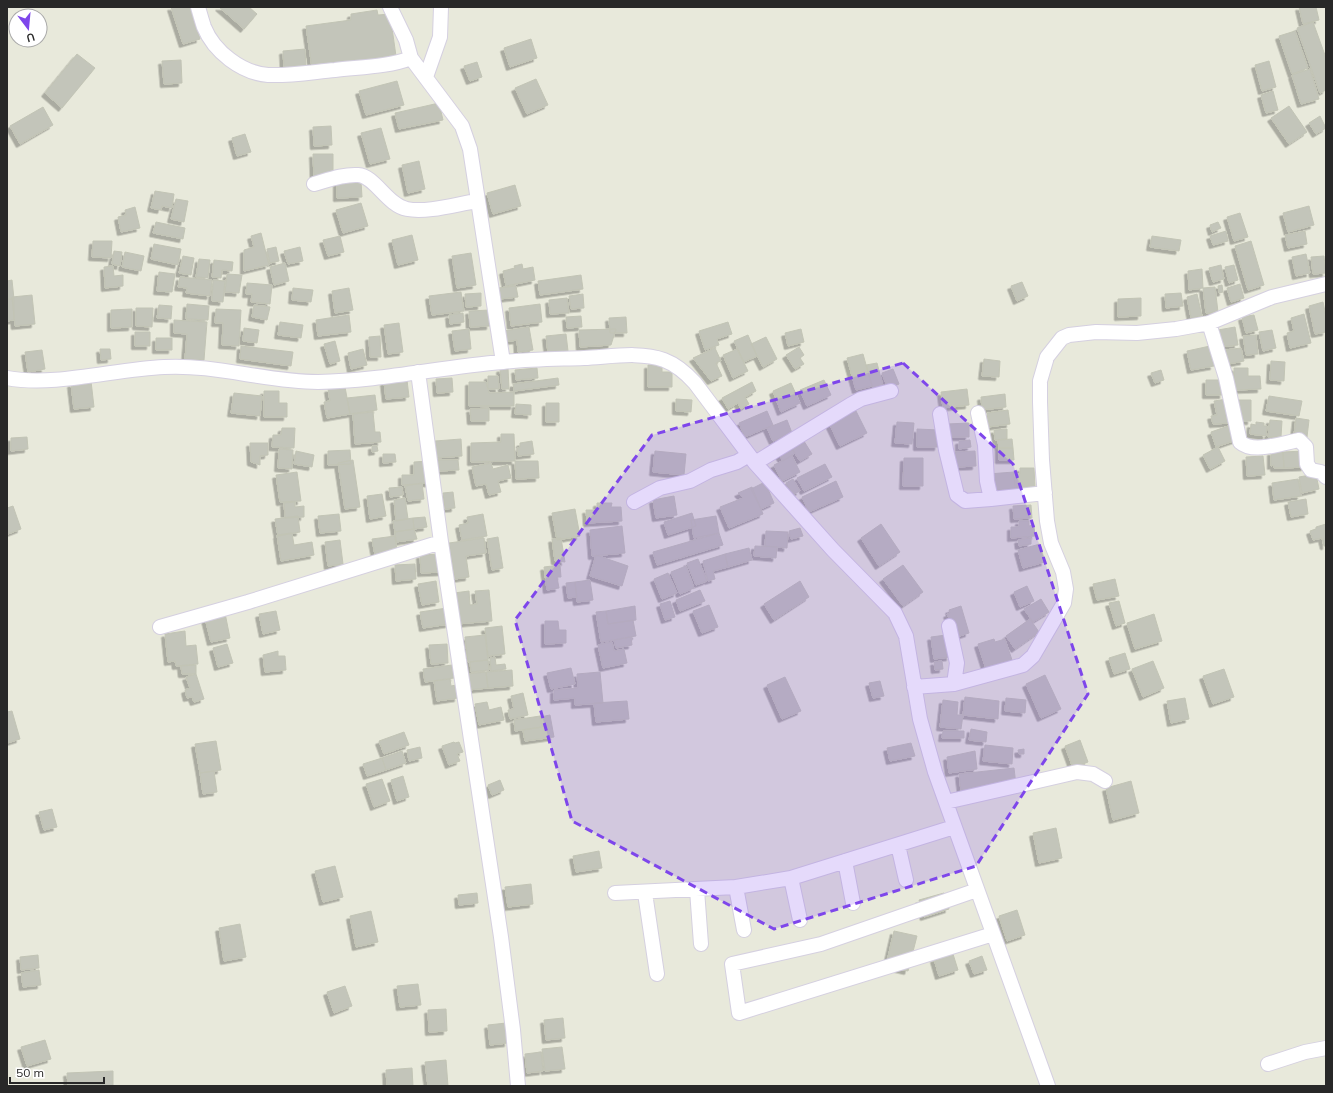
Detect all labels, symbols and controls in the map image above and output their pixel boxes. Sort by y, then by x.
north arrow [8,8,48,48]
text: U [25,30,37,45]
scale bar [10,1059,104,1085]
text: 50 m [16,1065,44,1080]

